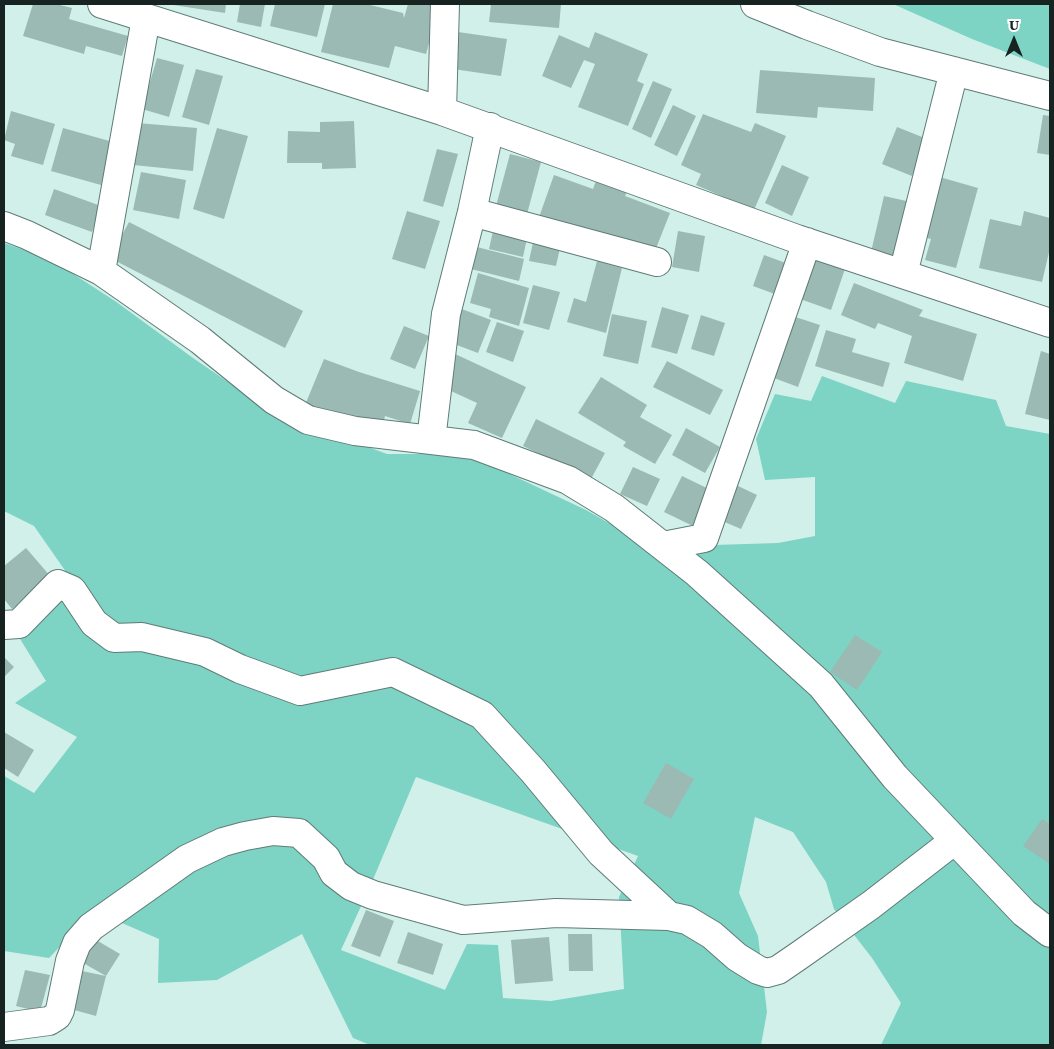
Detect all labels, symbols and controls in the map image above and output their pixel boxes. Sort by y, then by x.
north arrow [989,15,1039,65]
text: U [1009,15,1019,35]

